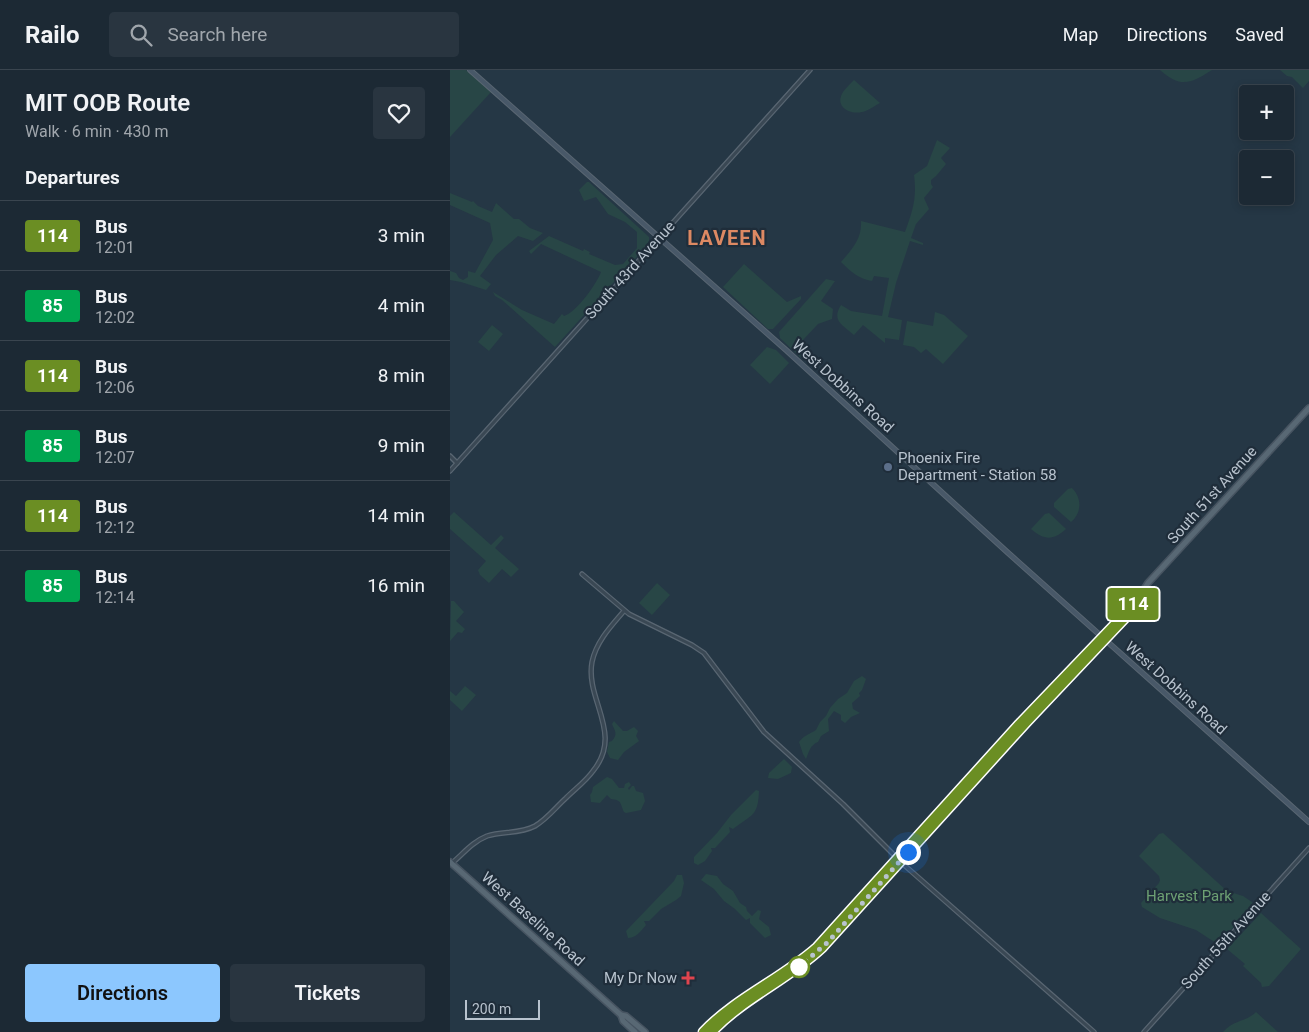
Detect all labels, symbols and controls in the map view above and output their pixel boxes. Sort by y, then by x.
search box [109,12,459,57]
text: Railo [25,21,79,49]
icon: search [127,21,155,49]
text: Search here [167,23,267,46]
text: Map [1063,24,1098,45]
text: Directions [1126,24,1207,45]
text: Saved [1235,24,1284,45]
map controls [1239,85,1294,205]
button: + [1239,85,1294,140]
button: heart [373,87,425,139]
text: MIT OOB Route [25,89,190,117]
text: Walk · 6 min · 430 m [25,122,169,141]
button: − [1239,150,1294,205]
text: Departures [25,166,120,189]
text: Bus [95,215,128,238]
street label: South 43rd Avenue [581,217,679,323]
text: 3 min [378,224,425,247]
text: 114 [37,225,68,246]
district label: LAVEEN [687,226,767,250]
text: 12:01 [95,238,135,257]
text: Bus [95,285,128,308]
text: 4 min [378,294,425,317]
text: 85 [42,295,63,316]
text: 12:02 [95,308,135,327]
street label: West Dobbins Road [788,336,898,436]
text: Bus [95,355,128,378]
text: 8 min [378,364,425,387]
text: 114 [37,365,68,386]
text: 12:06 [95,378,135,397]
text: Bus [95,425,128,448]
text: 9 min [378,434,425,457]
text: 85 [42,435,63,456]
street label: South 51st Avenue [1164,443,1261,547]
text: 12:07 [95,448,135,467]
place label: Phoenix Fire Department - Station 58 [898,449,1057,484]
marker: Phoenix Fire Department - Station 58 [882,461,894,473]
text: Bus [95,495,128,518]
text: 14 min [367,504,425,527]
text: 114 [37,505,68,526]
text: 12:12 [95,518,135,537]
text: Bus [95,565,128,588]
text: 16 min [367,574,425,597]
text: 85 [42,575,63,596]
text: 12:14 [95,588,135,607]
line badge: 114 [1104,588,1162,620]
text: 114 [1118,593,1148,614]
street label: West Dobbins Road [1121,638,1231,738]
your location [896,840,921,865]
street label: West Baseline Road [478,868,588,970]
park label: Harvest Park [1146,887,1232,905]
street label: South 55th Avenue [1177,887,1275,993]
unlabelled marker [788,956,810,978]
button: Directions [25,964,220,1022]
button: Tickets [230,964,425,1022]
place label: My Dr Now [604,969,677,987]
marker: My Dr Now [681,971,695,985]
scale bar [465,997,540,1020]
text: 200 m [472,1001,511,1017]

